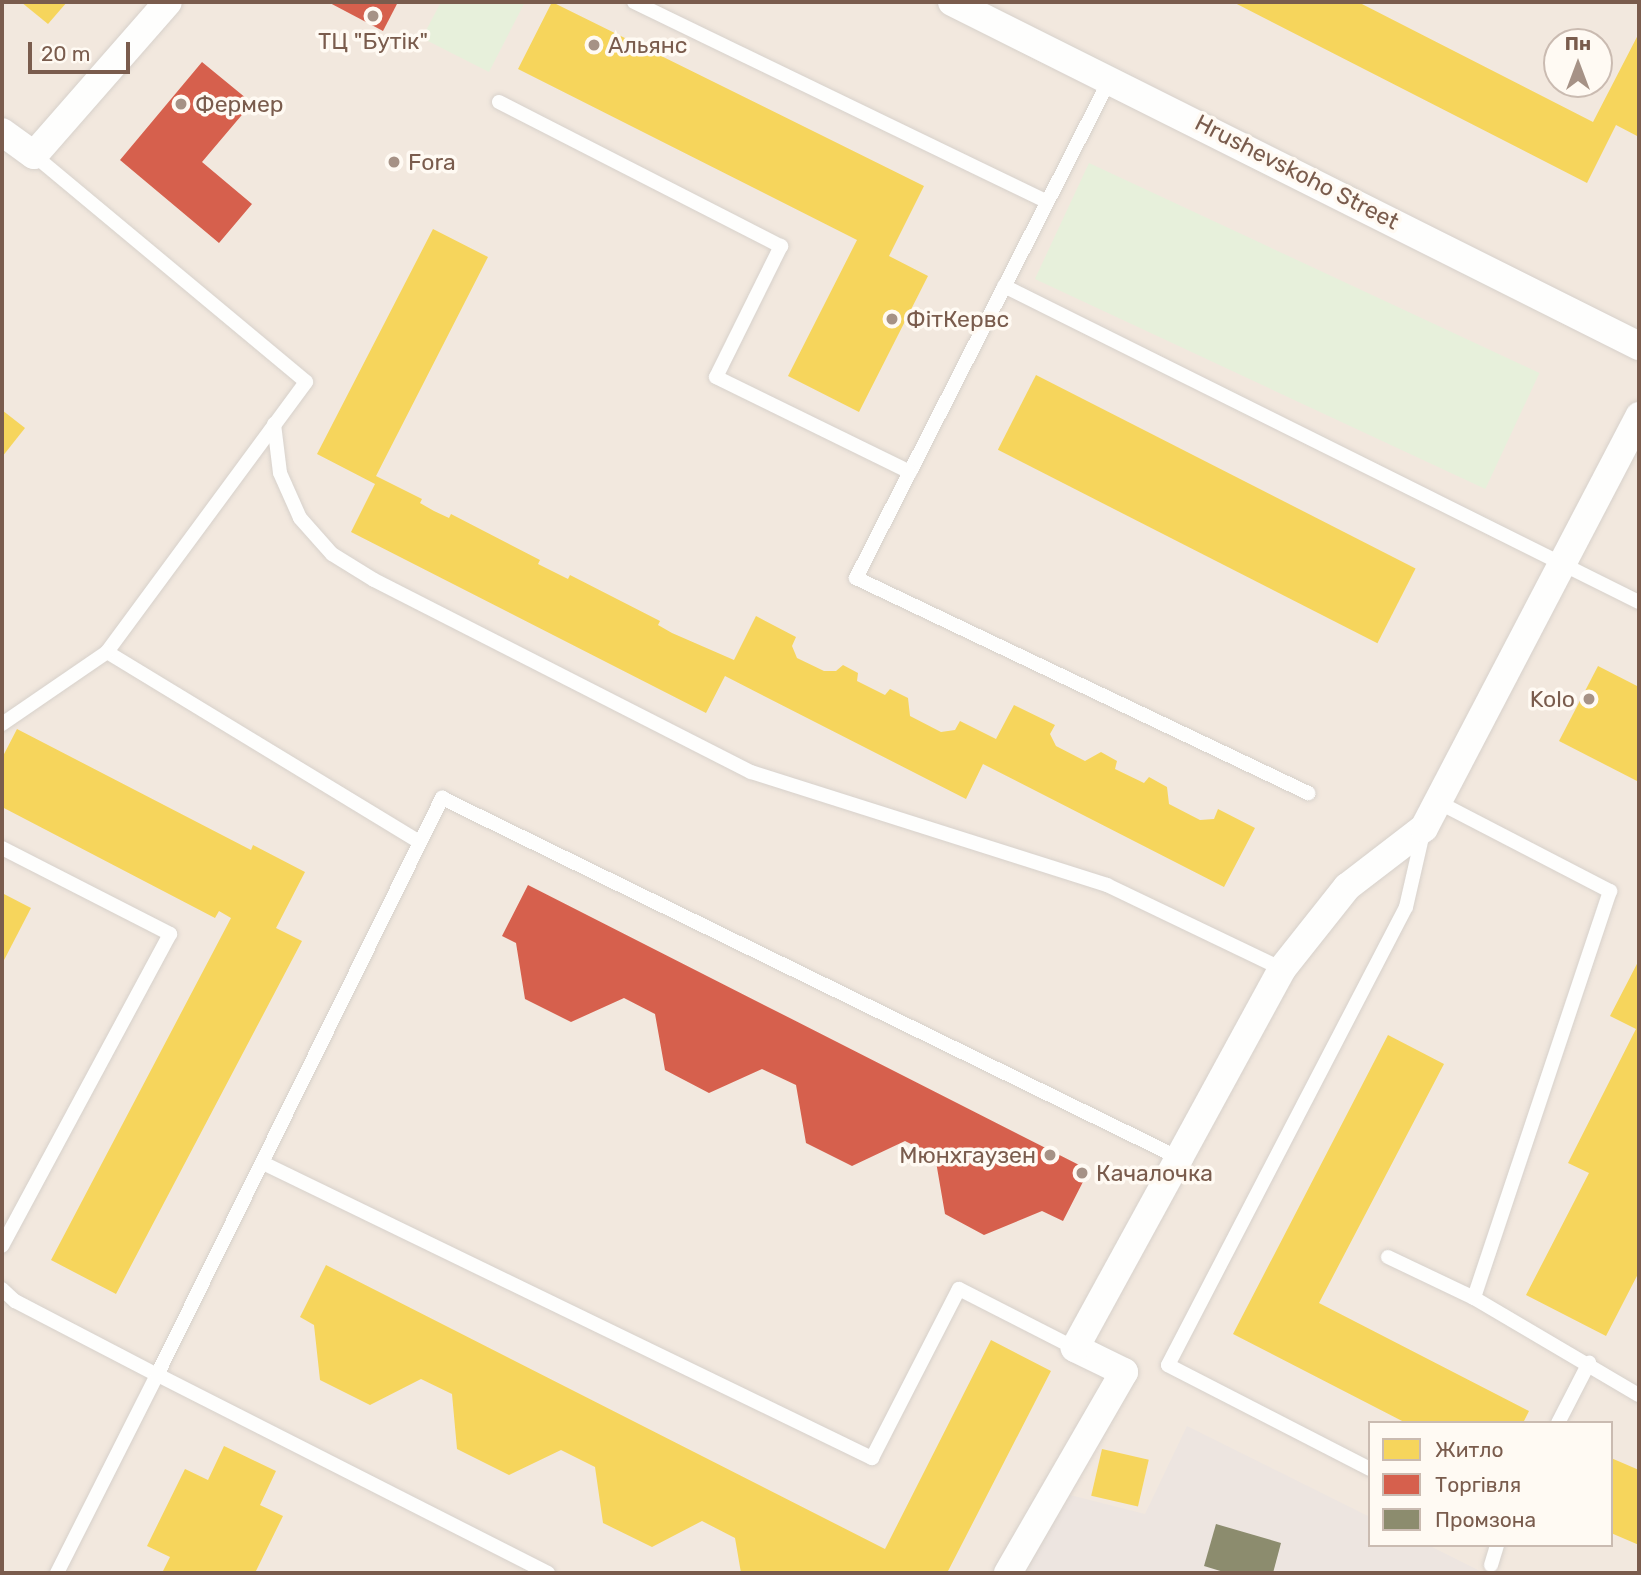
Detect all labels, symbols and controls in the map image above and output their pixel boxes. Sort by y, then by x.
marker: ТЦ "Бутік" [365,8,381,24]
place label: ТЦ "Бутік" [318,27,428,55]
scale bar [32,28,133,72]
north arrow [1543,28,1613,98]
place label: Альянс [608,31,688,59]
text: Пн [1565,32,1591,55]
marker: Альянс [586,37,602,53]
text: 20 m [41,41,90,66]
place label: Фермер [195,90,284,118]
marker: Фермер [173,96,189,112]
street label: Hrushevskoho Street [1190,109,1404,235]
place label: Fora [408,148,456,176]
marker: Fora [386,154,402,170]
place label: ФітКервс [906,305,1009,333]
marker: ФітКервс [884,311,900,327]
place label: Kolo [1530,685,1575,713]
marker: Kolo [1581,691,1597,707]
place label: Мюнхгаузен [899,1141,1036,1169]
marker: Мюнхгаузен [1042,1147,1058,1163]
place label: Качалочка [1096,1159,1213,1187]
marker: Качалочка [1074,1165,1090,1181]
legend [1368,1421,1613,1547]
text: Житло [1435,1437,1504,1462]
text: Торгівля [1435,1472,1521,1497]
text: Промзона [1435,1507,1536,1532]

